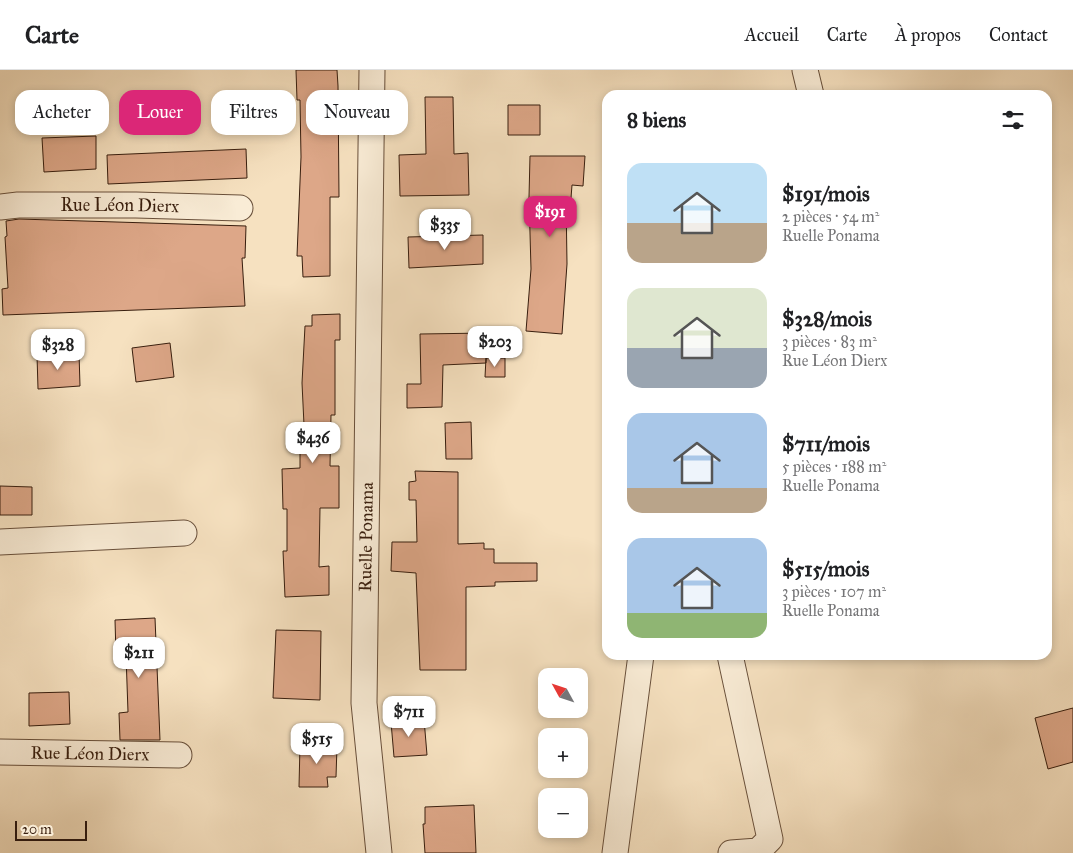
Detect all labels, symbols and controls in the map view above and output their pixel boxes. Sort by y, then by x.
text: Carte [25,20,79,50]
text: Accueil [745,24,799,46]
text: Carte [827,24,867,46]
text: À propos [895,24,961,46]
text: Contact [989,24,1048,46]
chip: Acheter [15,90,109,135]
chip: Louer [119,90,201,135]
chip: Filtres [211,90,296,135]
chip: Nouveau [306,90,408,135]
icon: filters [999,106,1027,134]
text: 8 biens [627,107,686,133]
text: $191/mois [782,181,870,207]
icon: home [667,183,727,243]
street label: Rue Léon Dierx [61,194,179,217]
pin: $191 [520,196,580,238]
text: $191 [535,202,565,221]
text: 2 pièces · 54 m² [782,207,879,226]
pin: $335 [415,208,475,251]
text: $335 [430,215,460,234]
text: Ruelle Ponama [782,226,880,245]
text: $328/mois [782,306,872,332]
icon: home [667,308,727,368]
pin: $203 [465,326,525,368]
pin: $328 [28,328,88,371]
text: $203 [478,332,512,351]
text: 3 pièces · 83 m² [782,332,877,351]
text: $328 [42,335,74,354]
text: Rue Léon Dierx [782,351,887,370]
pin: $436 [283,422,343,464]
text: $436 [296,428,330,447]
text: $711/mois [782,431,870,457]
icon: home [667,433,727,493]
text: 5 pièces · 188 m² [782,457,886,476]
text: Ruelle Ponama [782,476,880,495]
street label: Ruelle Ponama [354,482,378,592]
text: $515/mois [782,556,869,582]
icon: home [667,558,727,618]
text: 3 pièces · 107 m² [782,582,886,601]
text: Ruelle Ponama [782,601,880,620]
pin: $211 [109,636,169,679]
text: $211 [124,643,154,662]
north arrow [538,668,588,718]
map controls [538,668,588,838]
pin: $711 [379,696,439,738]
text: $711 [394,702,424,721]
pin: $515 [287,722,347,765]
button: + [538,728,588,778]
text: $515 [302,729,332,748]
street label: Rue Léon Dierx [31,742,149,765]
button: − [538,788,588,838]
scale bar [15,818,88,841]
text: 20 m [22,821,52,838]

